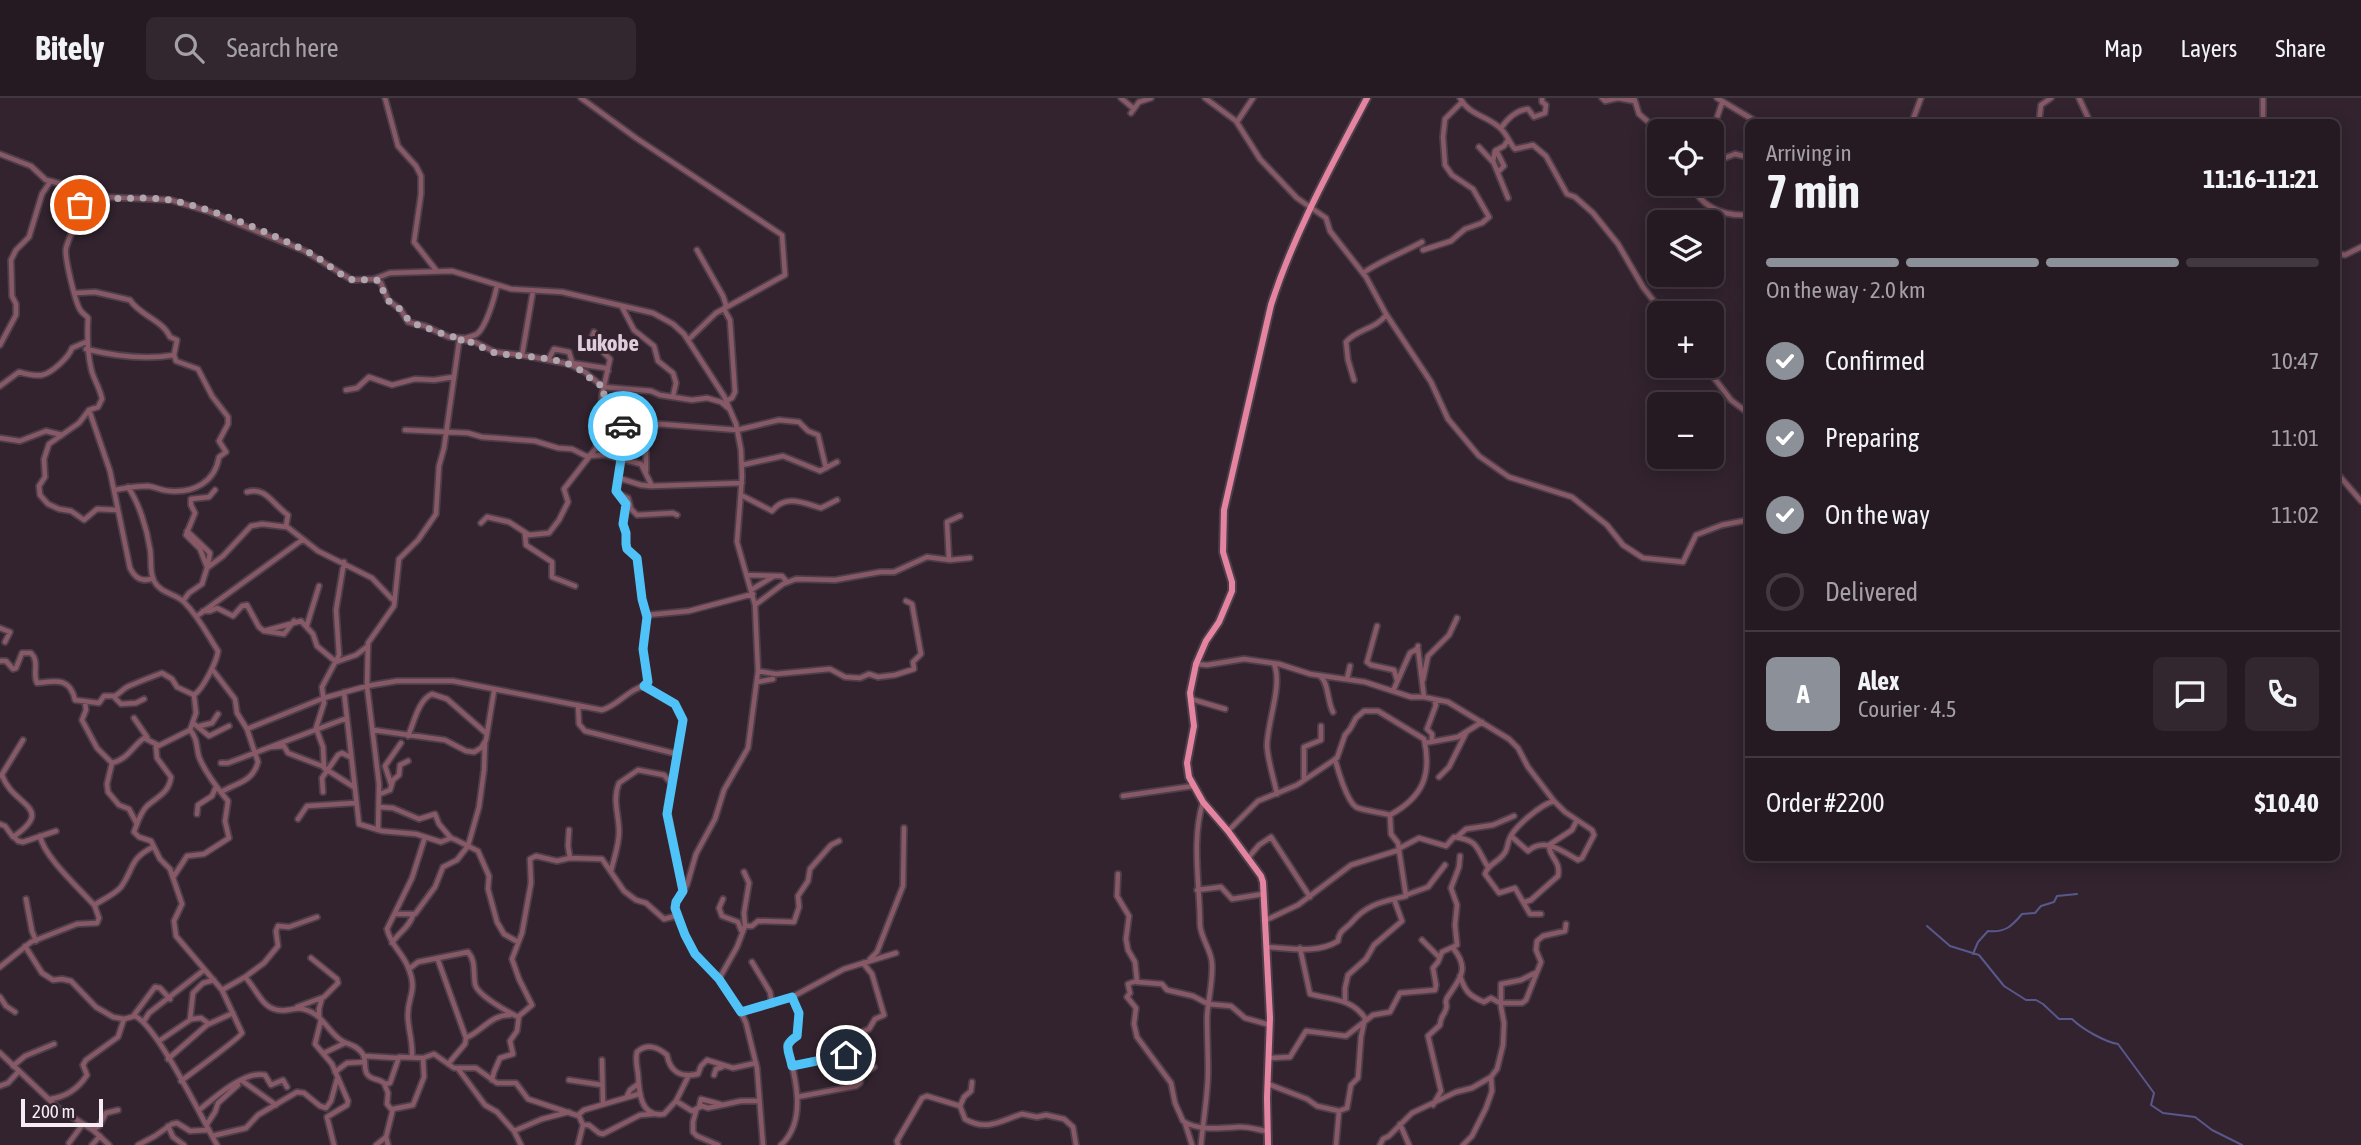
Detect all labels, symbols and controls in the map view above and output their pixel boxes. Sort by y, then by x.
search box [146,17,636,80]
text: Bitely [35,29,104,67]
icon: search [170,29,208,67]
text: Search here [226,33,339,63]
text: Map [2104,35,2143,62]
text: Layers [2181,35,2237,62]
text: Share [2275,35,2326,62]
map controls [1647,119,1724,469]
button: locate [1647,119,1724,196]
text: Arriving in [1766,140,1852,166]
text: 11:16–11:21 [2203,164,2319,194]
text: 7 min [1766,165,1860,218]
pin [50,175,110,235]
icon: bag [61,186,99,224]
button: layers [1647,210,1724,287]
text: On the way · 2.0 km [1766,277,1926,303]
button: + [1647,301,1724,378]
district label: Lukobe [577,330,639,356]
icon: check [1766,342,1804,380]
text: Confirmed [1825,346,1925,376]
text: 10:47 [2271,348,2319,374]
courier [588,391,658,461]
button: − [1647,392,1724,469]
icon: car [604,407,642,445]
icon: check [1766,419,1804,457]
text: Preparing [1825,423,1919,453]
text: 11:01 [2271,425,2319,451]
icon: check [1766,496,1804,534]
text: On the way [1825,500,1930,530]
text: 11:02 [2271,502,2319,528]
text: Delivered [1825,577,1918,607]
button: chat [2153,657,2227,731]
button: phone [2245,657,2319,731]
text: Alex [1858,666,1899,696]
text: A [1797,679,1809,709]
text: Courier · 4.5 [1858,696,1957,722]
text: Order #2200 [1766,788,1885,818]
text: $10.40 [2255,788,2319,818]
pin [816,1025,876,1085]
icon: home [827,1036,865,1074]
scale bar [21,1096,103,1128]
text: 200 m [32,1100,75,1122]

